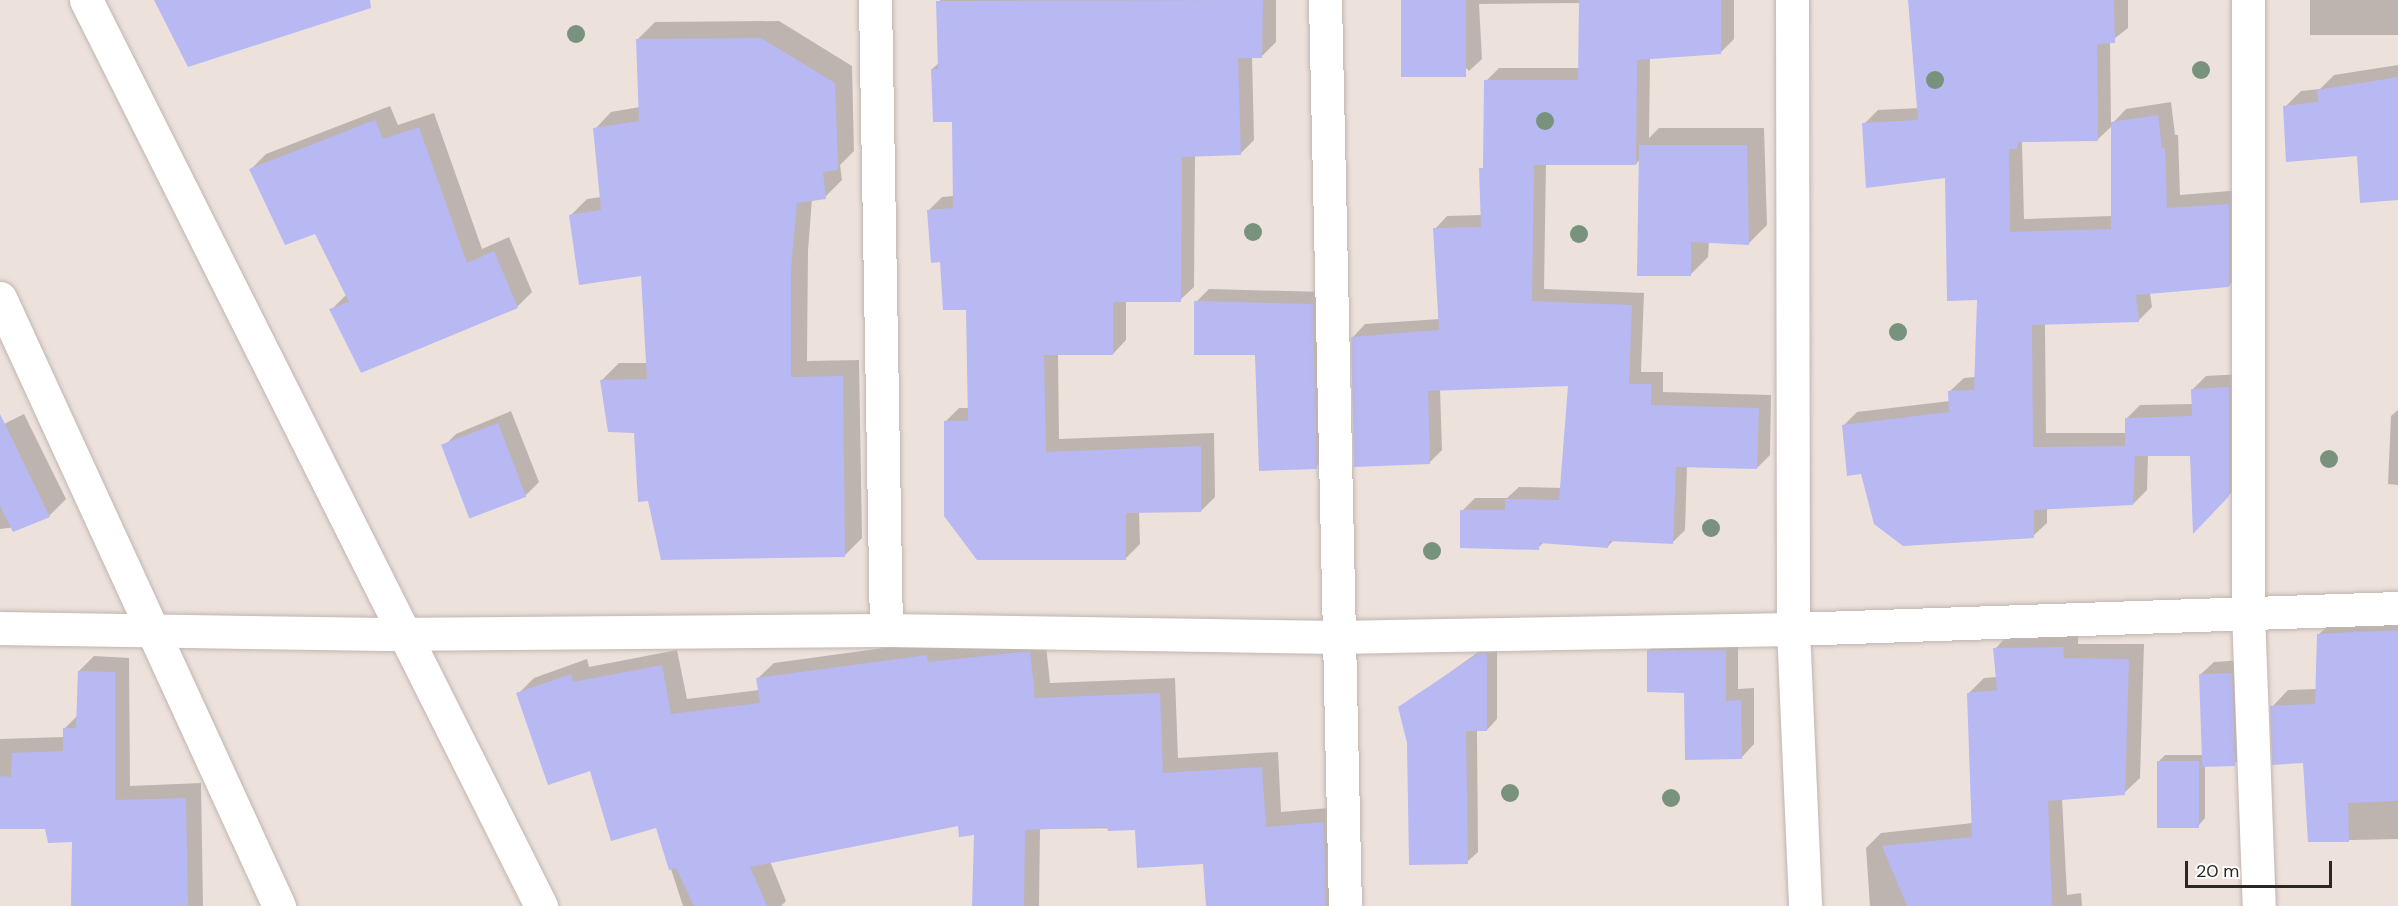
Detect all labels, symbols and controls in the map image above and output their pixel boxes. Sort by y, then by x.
scale bar [2188,849,2335,887]
text: 20 m [2196,859,2239,883]

